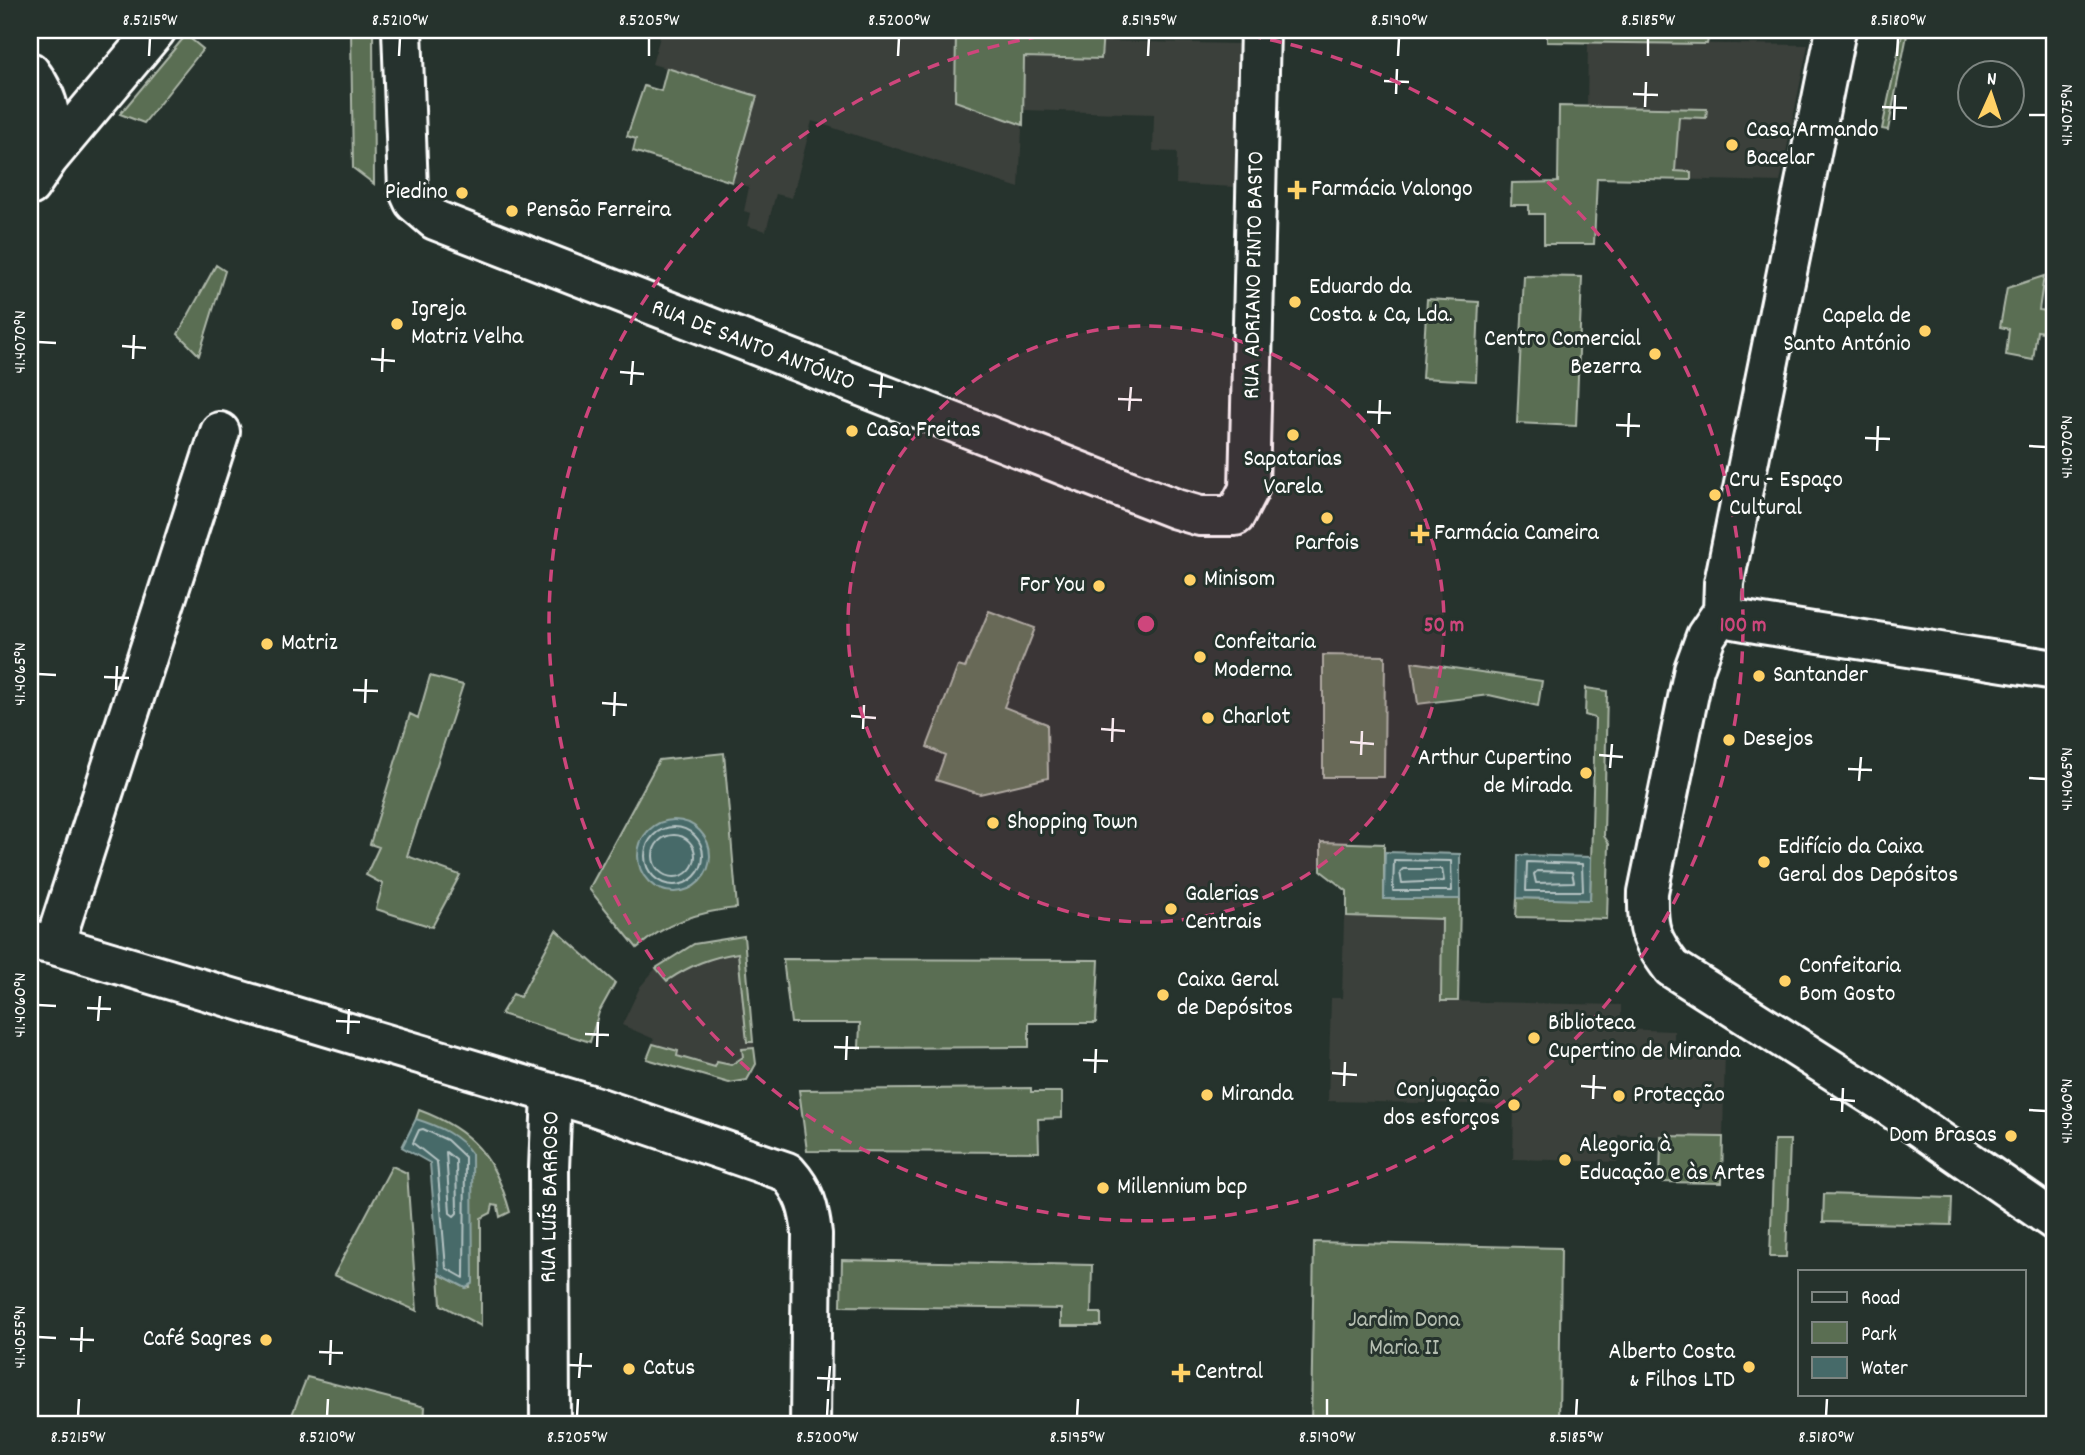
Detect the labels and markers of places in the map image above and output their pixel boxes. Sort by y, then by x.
place label: Casa Armando Bacelar [1746,114,1879,176]
marker: Casa Armando Bacelar [1724,137,1740,153]
place label: Farmácia Valongo [1311,173,1473,207]
place label: Piedino [385,176,448,210]
marker: Farmácia Valongo [1289,182,1305,198]
marker: Piedino [454,185,470,201]
place label: Pensão Ferreira [526,194,672,228]
marker: Pensão Ferreira [504,203,520,219]
place label: Eduardo da Costa & Ca, Lda. [1309,271,1453,333]
place label: Igreja Matriz Velha [411,293,524,355]
marker: Eduardo da Costa & Ca, Lda. [1287,294,1303,310]
place label: Capela de Santo António [1783,300,1911,362]
marker: Igreja Matriz Velha [389,316,405,332]
place label: Centro Comercial Bezerra [1484,323,1642,385]
marker: Capela de Santo António [1917,323,1933,339]
marker: Centro Comercial Bezerra [1647,346,1663,362]
place label: Casa Freitas [866,414,981,448]
marker: Casa Freitas [844,423,860,439]
marker: Sapatarias Varela [1285,427,1301,443]
place label: Sapatarias Varela [1244,443,1342,505]
place label: Cru - Espaço Cultural [1729,464,1843,526]
marker: Cru - Espaço Cultural [1707,487,1723,503]
marker: Parfois [1319,510,1335,526]
place label: Farmácia Cameira [1434,517,1600,551]
marker: Farmácia Cameira [1412,526,1428,542]
place label: Parfois [1295,527,1359,561]
place label: Minisom [1204,563,1275,597]
place label: For You [1019,569,1085,603]
marker: Minisom [1182,572,1198,588]
marker: For You [1091,578,1107,594]
centre of rings [1134,612,1158,636]
place label: Confeitaria Moderna [1214,626,1316,688]
place label: Matriz [281,627,338,661]
marker: Matriz [259,636,275,652]
marker: Confeitaria Moderna [1192,649,1208,665]
place label: Santander [1773,659,1868,693]
marker: Santander [1751,668,1767,684]
place label: Charlot [1222,701,1290,735]
marker: Charlot [1200,710,1216,726]
place label: Desejos [1743,723,1814,757]
marker: Desejos [1721,732,1737,748]
place label: Arthur Cupertino de Mirada [1418,742,1573,804]
marker: Arthur Cupertino de Mirada [1578,765,1594,781]
place label: Shopping Town [1007,806,1138,840]
marker: Shopping Town [985,815,1001,831]
place label: Edifício da Caixa Geral dos Depósitos [1778,831,1958,893]
marker: Edifício da Caixa Geral dos Depósitos [1756,854,1772,870]
place label: Galerias Centrais [1185,878,1262,940]
marker: Galerias Centrais [1163,901,1179,917]
place label: Confeitaria Bom Gosto [1799,950,1901,1012]
place label: Caixa Geral de Depósitos [1177,964,1293,1026]
marker: Confeitaria Bom Gosto [1777,973,1793,989]
marker: Caixa Geral de Depósitos [1155,987,1171,1003]
place label: Biblioteca Cupertino de Miranda [1548,1007,1742,1069]
marker: Biblioteca Cupertino de Miranda [1526,1030,1542,1046]
place label: Conjugação dos esforços [1383,1074,1500,1136]
place label: Miranda [1221,1078,1294,1112]
place label: Protecção [1633,1079,1725,1113]
marker: Miranda [1199,1087,1215,1103]
marker: Protecção [1611,1088,1627,1104]
marker: Conjugação dos esforços [1506,1097,1522,1113]
place label: Dom Brasas [1889,1119,1997,1153]
marker: Dom Brasas [2003,1128,2019,1144]
place label: Alegoria à Educação e às Artes [1579,1129,1765,1191]
marker: Alegoria à Educação e às Artes [1557,1152,1573,1168]
place label: Millennium bcp [1117,1171,1247,1205]
marker: Millennium bcp [1095,1180,1111,1196]
place label: Café Sagres [143,1323,252,1357]
marker: Café Sagres [258,1332,274,1348]
place label: Alberto Costa & Filhos LTD [1609,1336,1736,1398]
place label: Catus [643,1352,695,1386]
place label: Central [1195,1356,1264,1390]
marker: Alberto Costa & Filhos LTD [1741,1359,1757,1375]
marker: Catus [621,1361,637,1377]
marker: Central [1173,1365,1189,1381]

